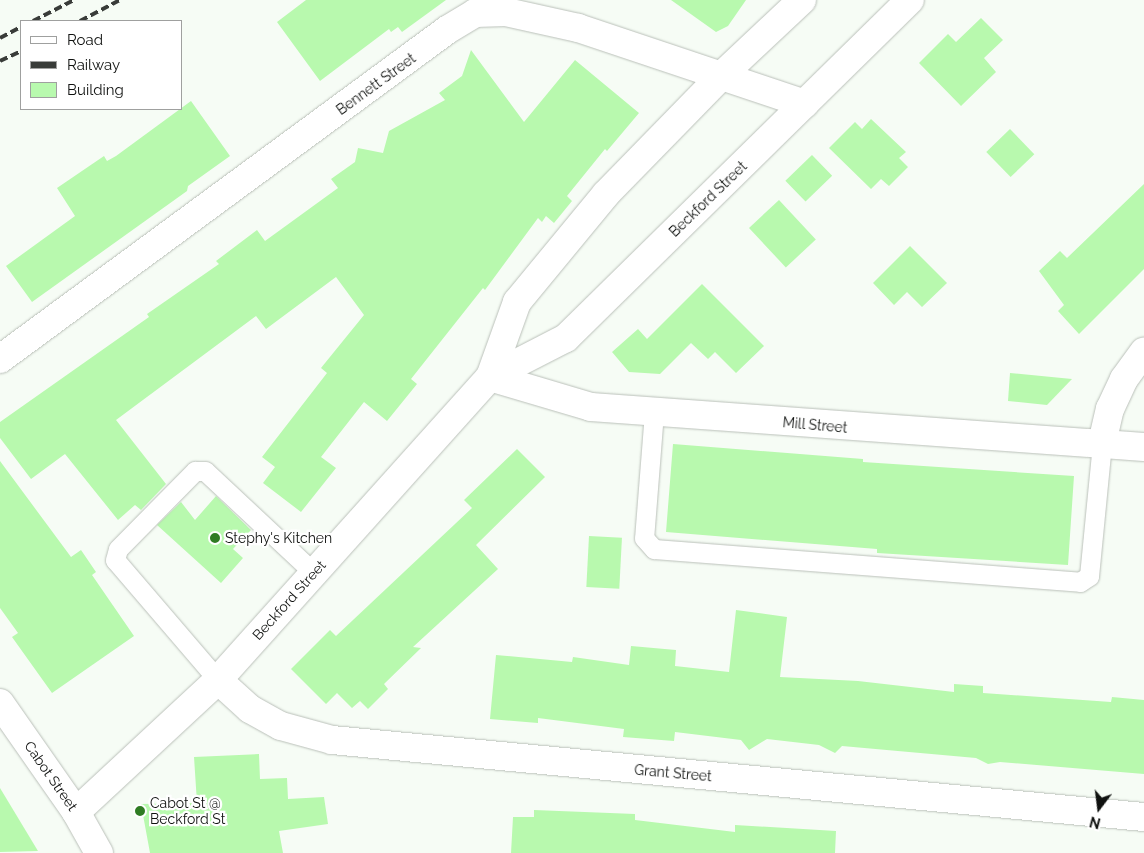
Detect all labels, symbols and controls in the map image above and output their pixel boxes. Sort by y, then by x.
legend [20,20,182,110]
text: Road [67,31,103,49]
street label: Bennett Street [333,50,419,118]
text: Railway [67,56,120,74]
text: Building [67,81,124,99]
street label: Beckford Street [666,158,750,240]
street label: Mill Street [782,414,848,436]
place label: Stephy's Kitchen [225,530,332,546]
marker: Stephy's Kitchen [209,532,221,544]
street label: Beckford Street [249,557,329,643]
street label: Cabot Street [21,738,81,814]
street label: Grant Street [634,761,712,785]
north arrow [1074,783,1124,833]
place label: Cabot St @ Beckford St [150,795,225,828]
marker: Cabot St @ Beckford St [134,805,146,817]
text: N [1088,813,1102,832]

